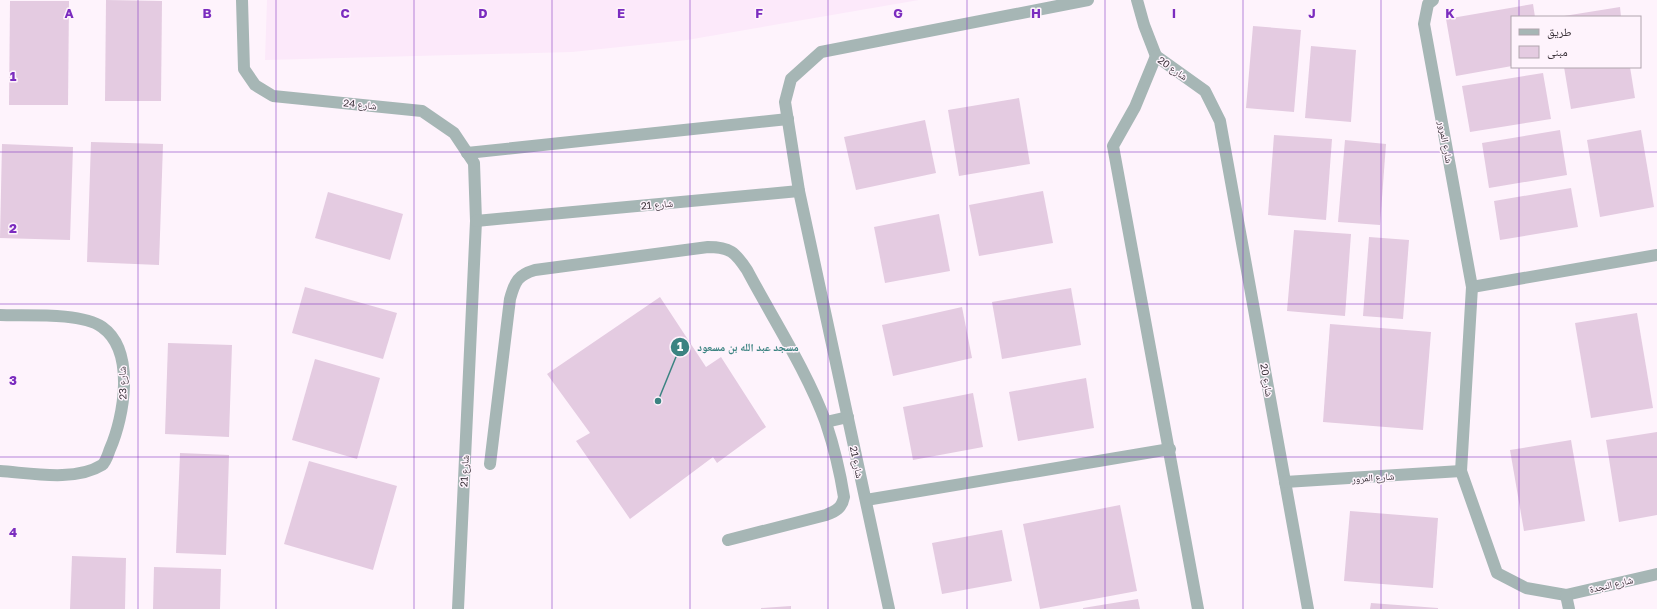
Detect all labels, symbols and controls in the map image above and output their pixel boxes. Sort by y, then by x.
text: A [64,5,74,21]
text: B [202,5,212,21]
text: C [340,5,350,21]
text: D [478,5,488,21]
text: E [617,5,625,21]
text: F [755,5,763,21]
text: G [893,5,903,21]
text: H [1031,5,1041,21]
text: I [1172,5,1176,21]
text: J [1308,5,1316,21]
text: K [1445,5,1455,21]
legend [1511,16,1641,68]
text: طريق [1547,24,1572,39]
text: مبنى [1547,44,1568,59]
street label: شارع 20 [1155,53,1191,84]
text: 1 [10,68,17,84]
street label: شارع 24 [343,96,378,113]
street label: شارع المرور [1435,119,1456,165]
street label: شارع 21 [640,197,674,212]
text: 2 [9,220,17,236]
callout: مسجد عبد الله بن مسعود [670,335,807,358]
text: 1 [677,339,683,354]
text: مسجد عبد الله بن مسعود [697,340,799,355]
street label: شارع 20 [1257,362,1276,398]
street label: شارع 23 [115,366,130,400]
text: 3 [9,372,17,388]
street label: شارع 21 [847,445,866,480]
street label: شارع 21 [457,454,472,487]
street label: شارع المرور [1350,469,1395,486]
text: 4 [9,524,17,540]
street label: شارع النجدة [1588,573,1635,596]

